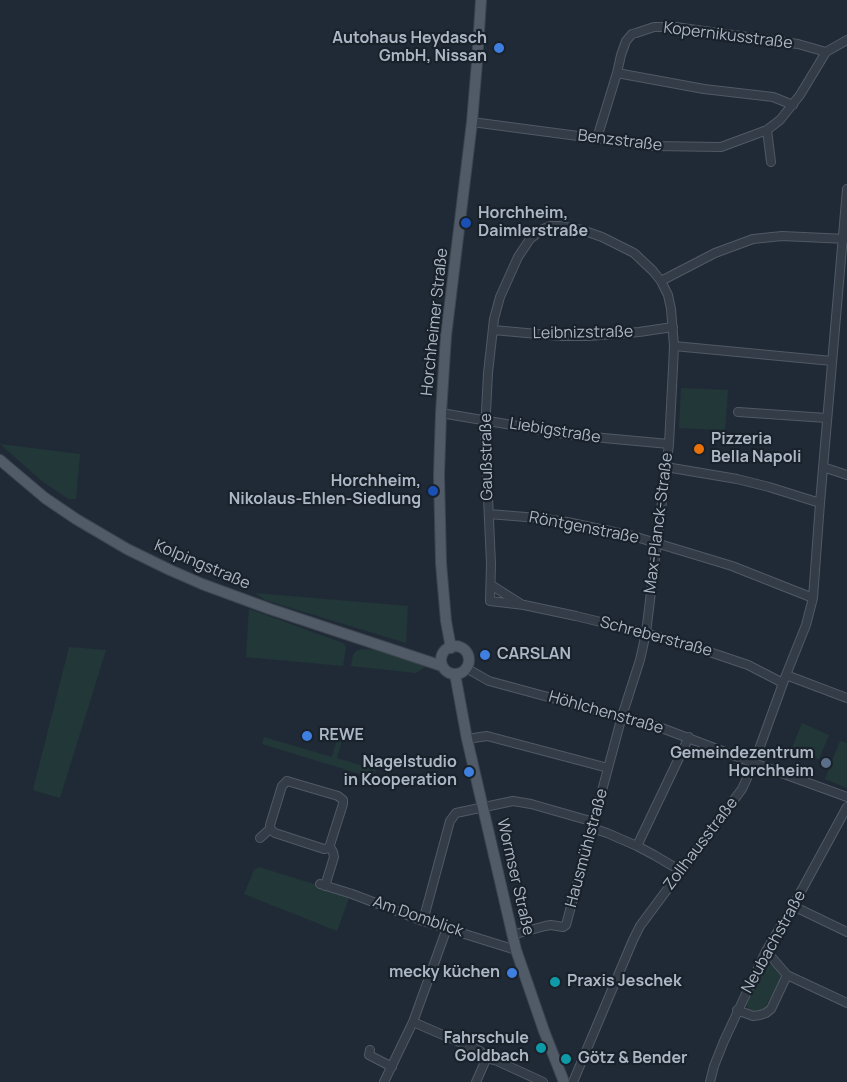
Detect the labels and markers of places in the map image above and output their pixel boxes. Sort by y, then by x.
place label: Autohaus Heydasch GmbH, Nissan [332,29,487,67]
marker: Autohaus Heydasch GmbH, Nissan [492,41,506,55]
place label: Horchheim, Daimlerstraße [478,204,588,242]
marker: Horchheim, Daimlerstraße [459,216,473,230]
place label: Pizzeria Bella Napoli [711,430,802,468]
marker: Pizzeria Bella Napoli [692,442,706,456]
place label: Horchheim, Nikolaus-Ehlen-Siedlung [229,472,421,510]
marker: Horchheim, Nikolaus-Ehlen-Siedlung [426,484,440,498]
place label: CARSLAN [497,645,571,665]
marker: CARSLAN [478,648,492,662]
place label: REWE [319,726,364,746]
marker: REWE [300,729,314,743]
place label: Gemeindezentrum Horchheim [670,744,814,782]
place label: Nagelstudio in Kooperation [344,753,457,791]
marker: Gemeindezentrum Horchheim [819,756,833,770]
marker: Nagelstudio in Kooperation [462,765,476,779]
place label: mecky küchen [389,963,500,983]
marker: mecky küchen [505,966,519,980]
place label: Praxis Jeschek [567,972,682,992]
marker: Praxis Jeschek [548,975,562,989]
place label: Fahrschule Goldbach [444,1029,529,1067]
marker: Fahrschule Goldbach [534,1041,548,1055]
place label: Götz & Bender [578,1049,687,1069]
marker: Götz & Bender [559,1052,573,1066]

